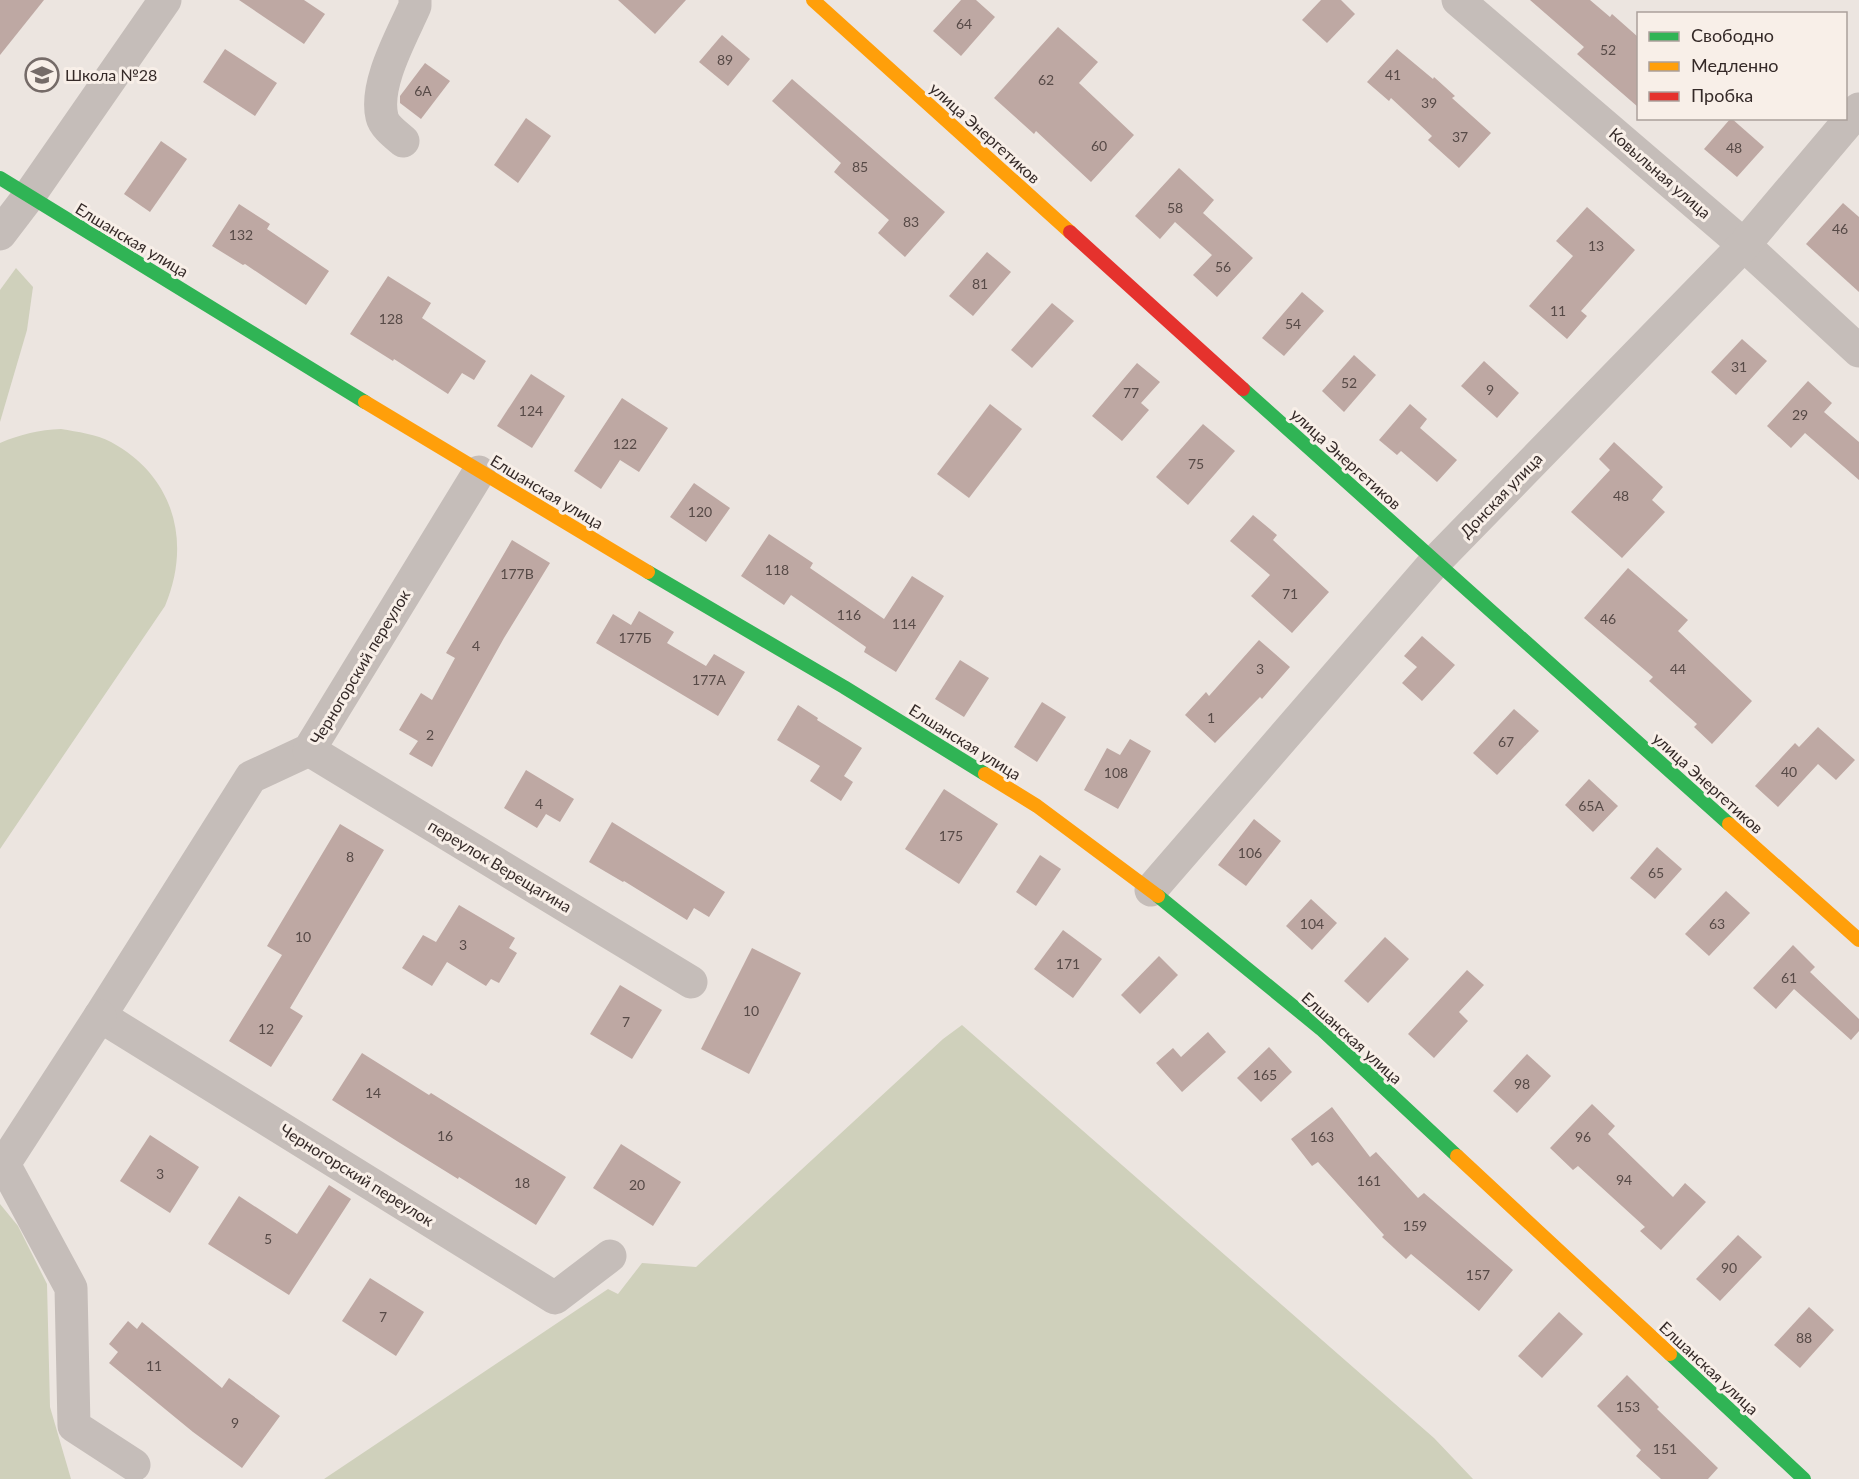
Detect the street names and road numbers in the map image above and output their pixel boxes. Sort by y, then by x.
street label: улица Энергетиков [926,78,1044,187]
street label: Ковыльная улица [1606,123,1715,222]
street label: Елшанская улица [72,198,192,281]
street label: улица Энергетиков [1287,404,1405,513]
street label: Донская улица [1456,449,1546,541]
street label: Елшанская улица [487,450,607,533]
street label: Черногорский переулок [306,585,414,748]
street label: Елшанская улица [906,700,1025,784]
street label: улица Энергетиков [1649,728,1767,837]
street label: переулок Верещагина [425,815,575,916]
street label: Елшанская улица [1298,988,1406,1088]
street label: Черногорский переулок [277,1120,438,1230]
street label: Елшанская улица [1656,1317,1763,1418]

